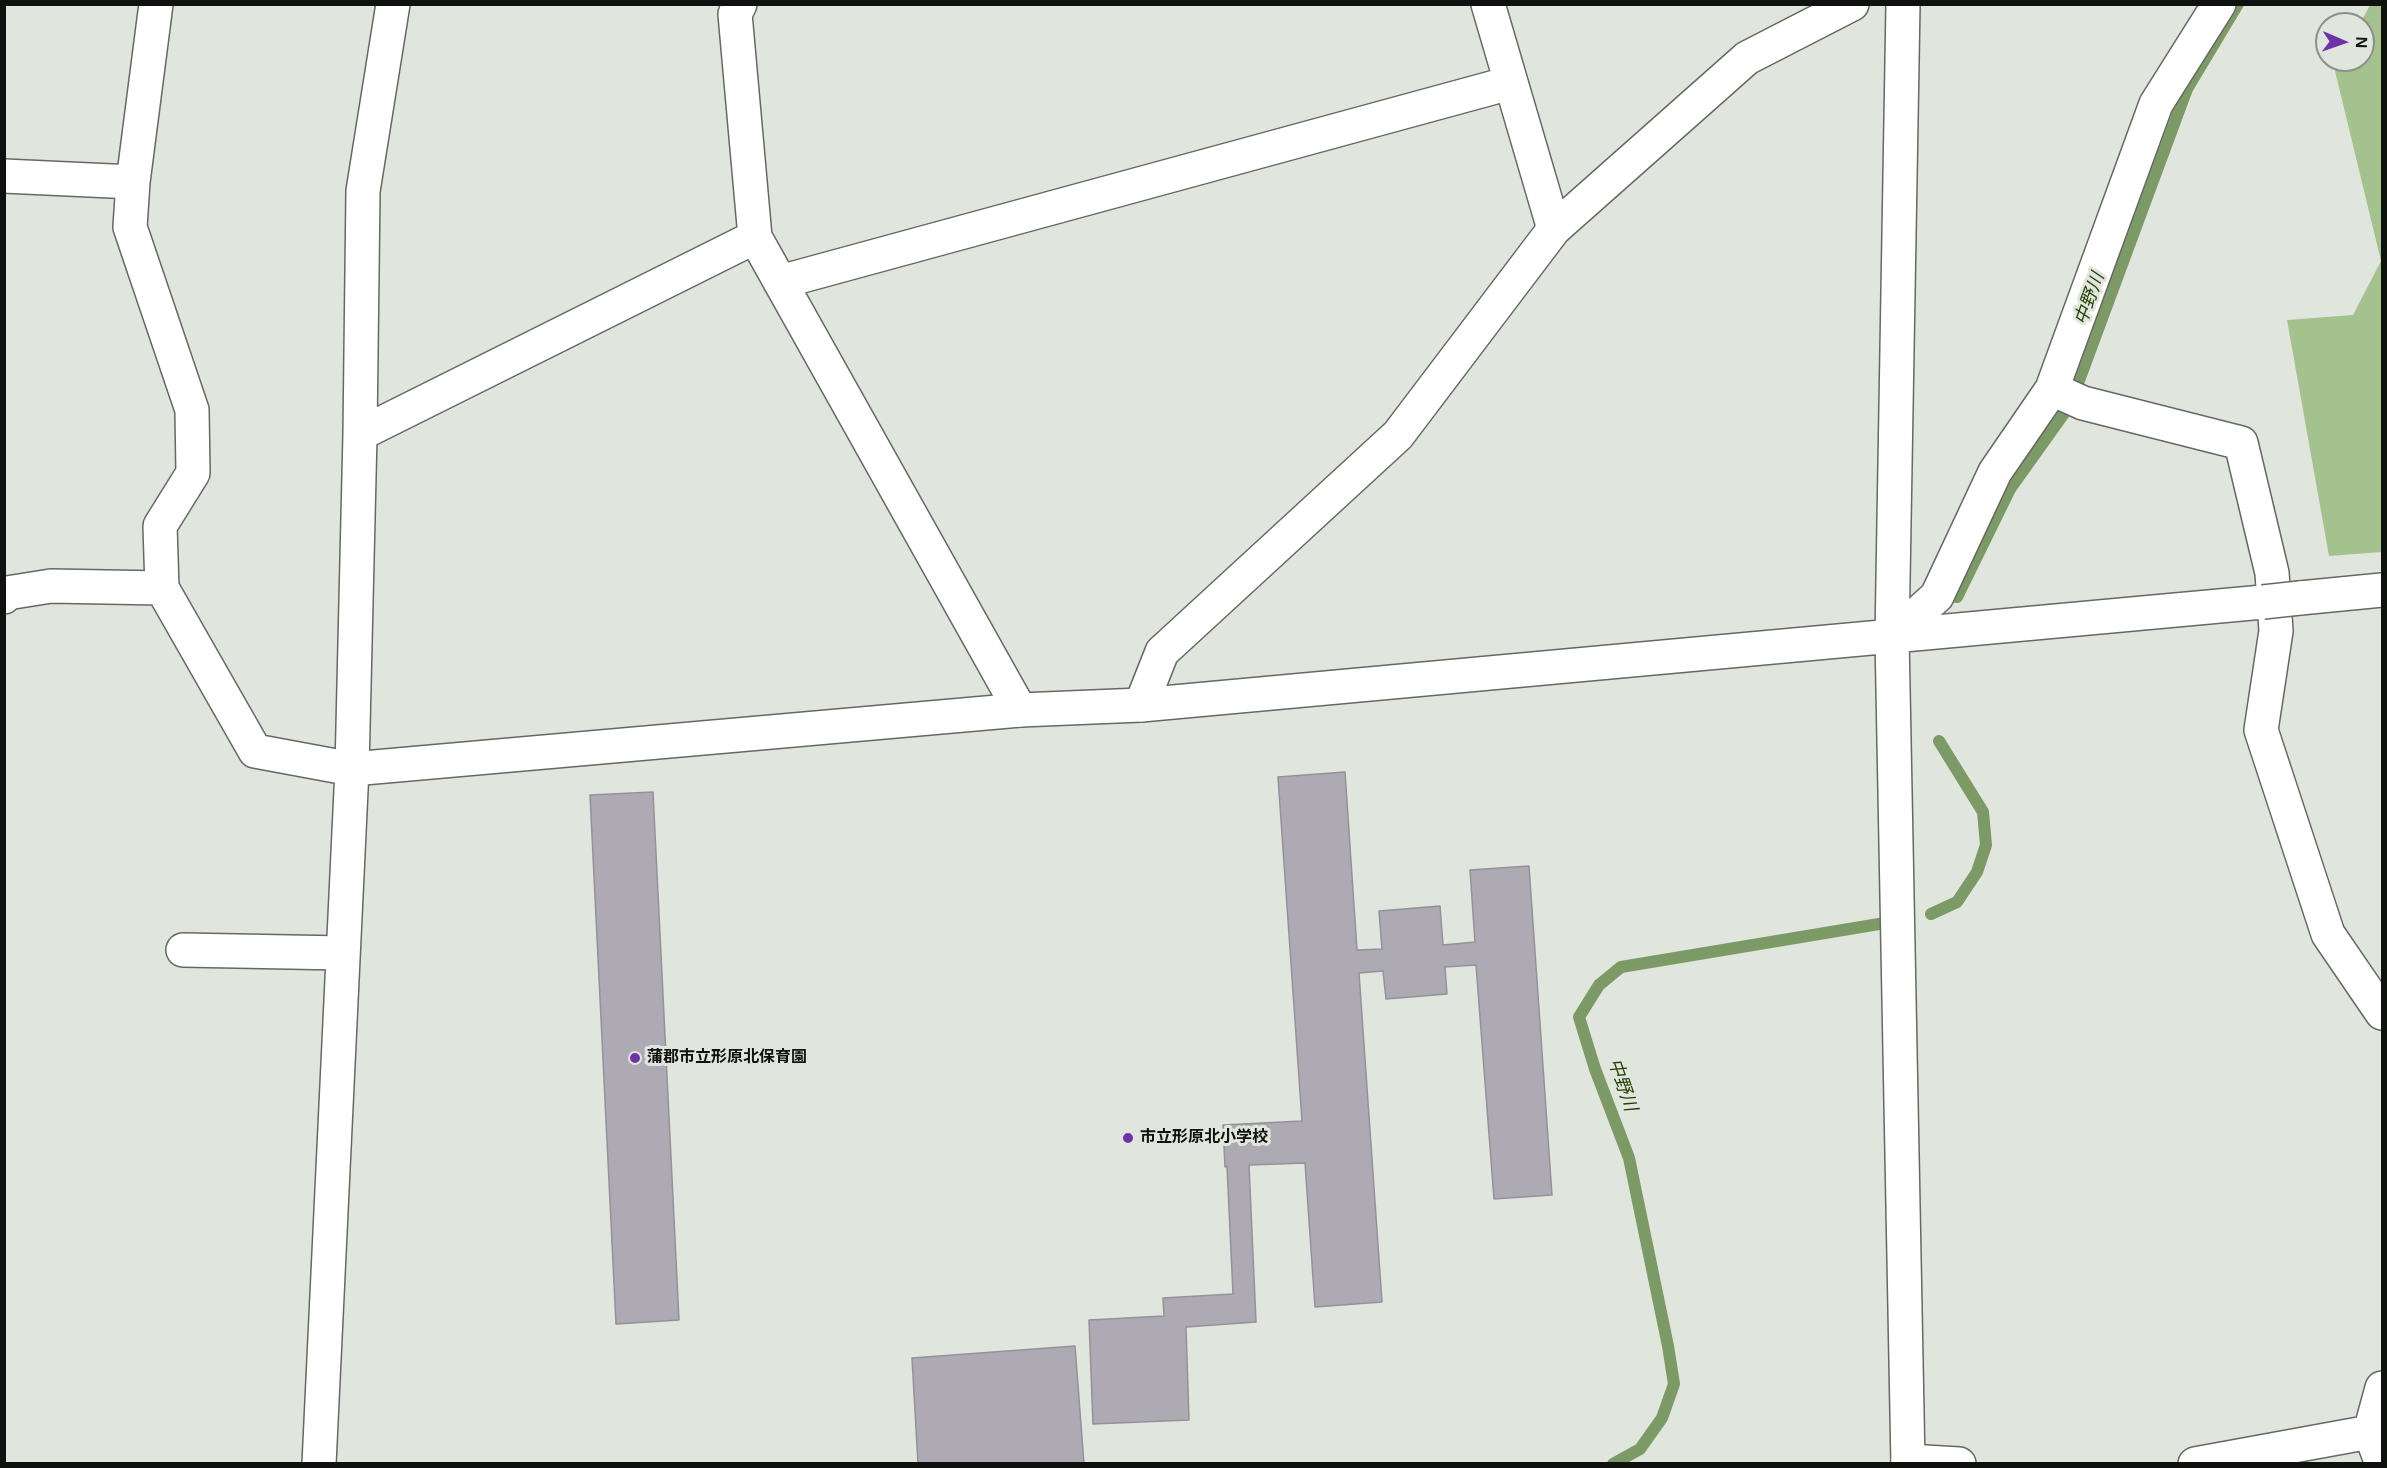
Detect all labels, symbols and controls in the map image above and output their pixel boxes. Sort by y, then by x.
north arrow [2315,12,2375,72]
text: N [2353,37,2370,49]
water label: 中野川 [2071,270,2109,328]
place label: 蒲郡市立形原北保育園 [647,1048,807,1068]
marker: 蒲郡市立形原北保育園 [628,1051,642,1065]
water label: 中野川 [1603,1056,1641,1114]
place label: 市立形原北小学校 [1140,1128,1268,1148]
marker: 市立形原北小学校 [1121,1131,1135,1145]

